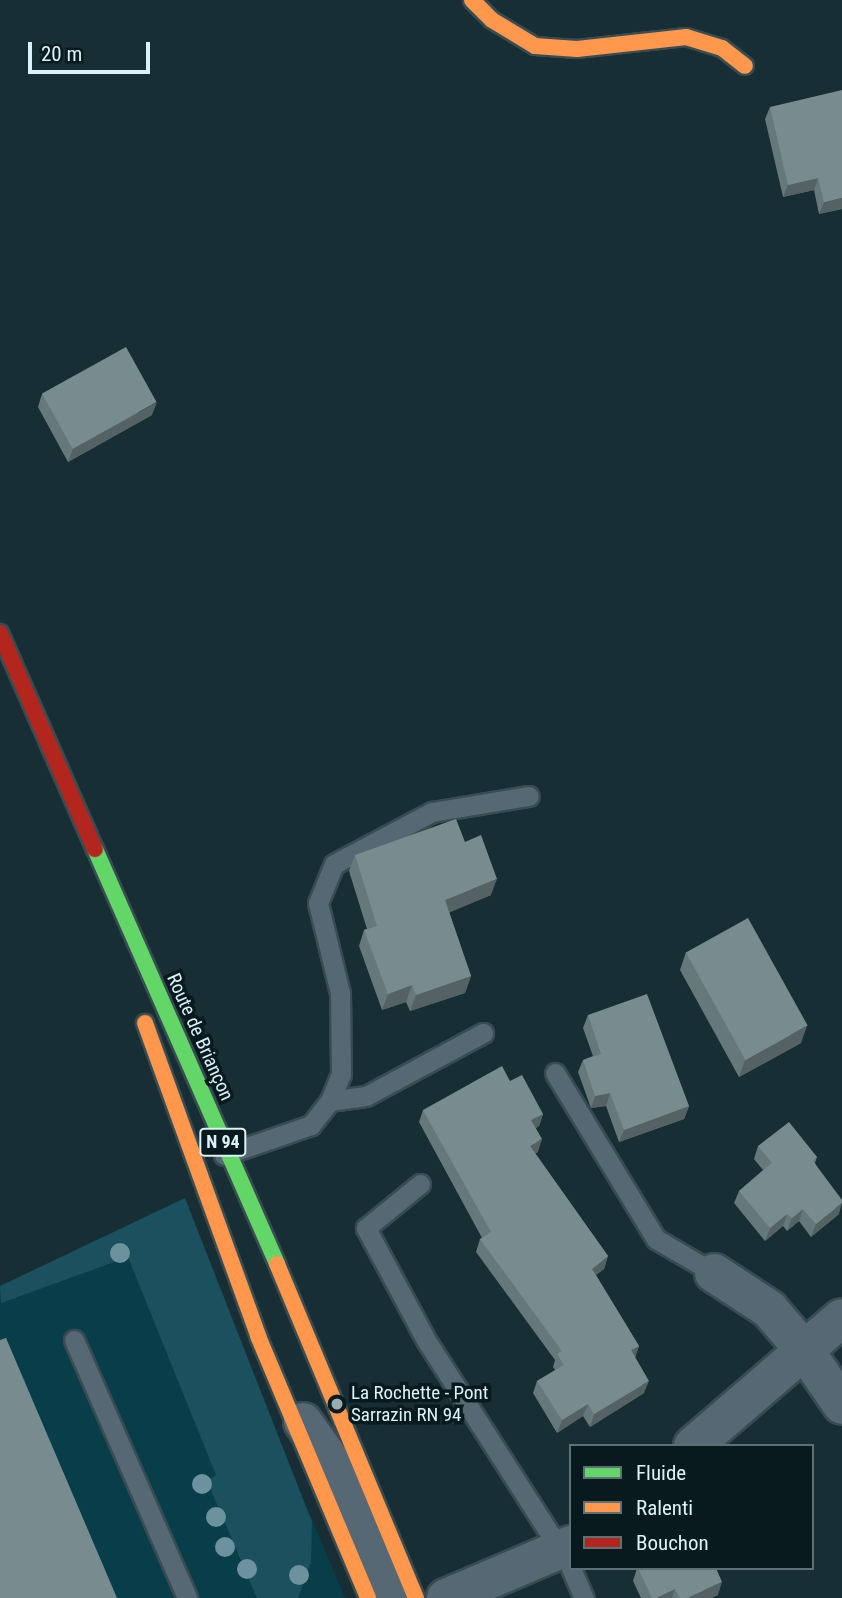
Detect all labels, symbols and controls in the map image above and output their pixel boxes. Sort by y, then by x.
scale bar [32,28,154,72]
text: 20 m [41,42,82,66]
street label: Route de Briançon [162,970,238,1104]
road number: N 94 [198,1128,248,1156]
place label: La Rochette - Pont Sarrazin RN 94 [351,1382,488,1426]
marker: La Rochette - Pont Sarrazin RN 94 [329,1396,345,1412]
legend [569,1444,814,1570]
text: Fluide [636,1461,686,1485]
text: Ralenti [636,1496,693,1520]
text: Bouchon [636,1531,709,1555]

